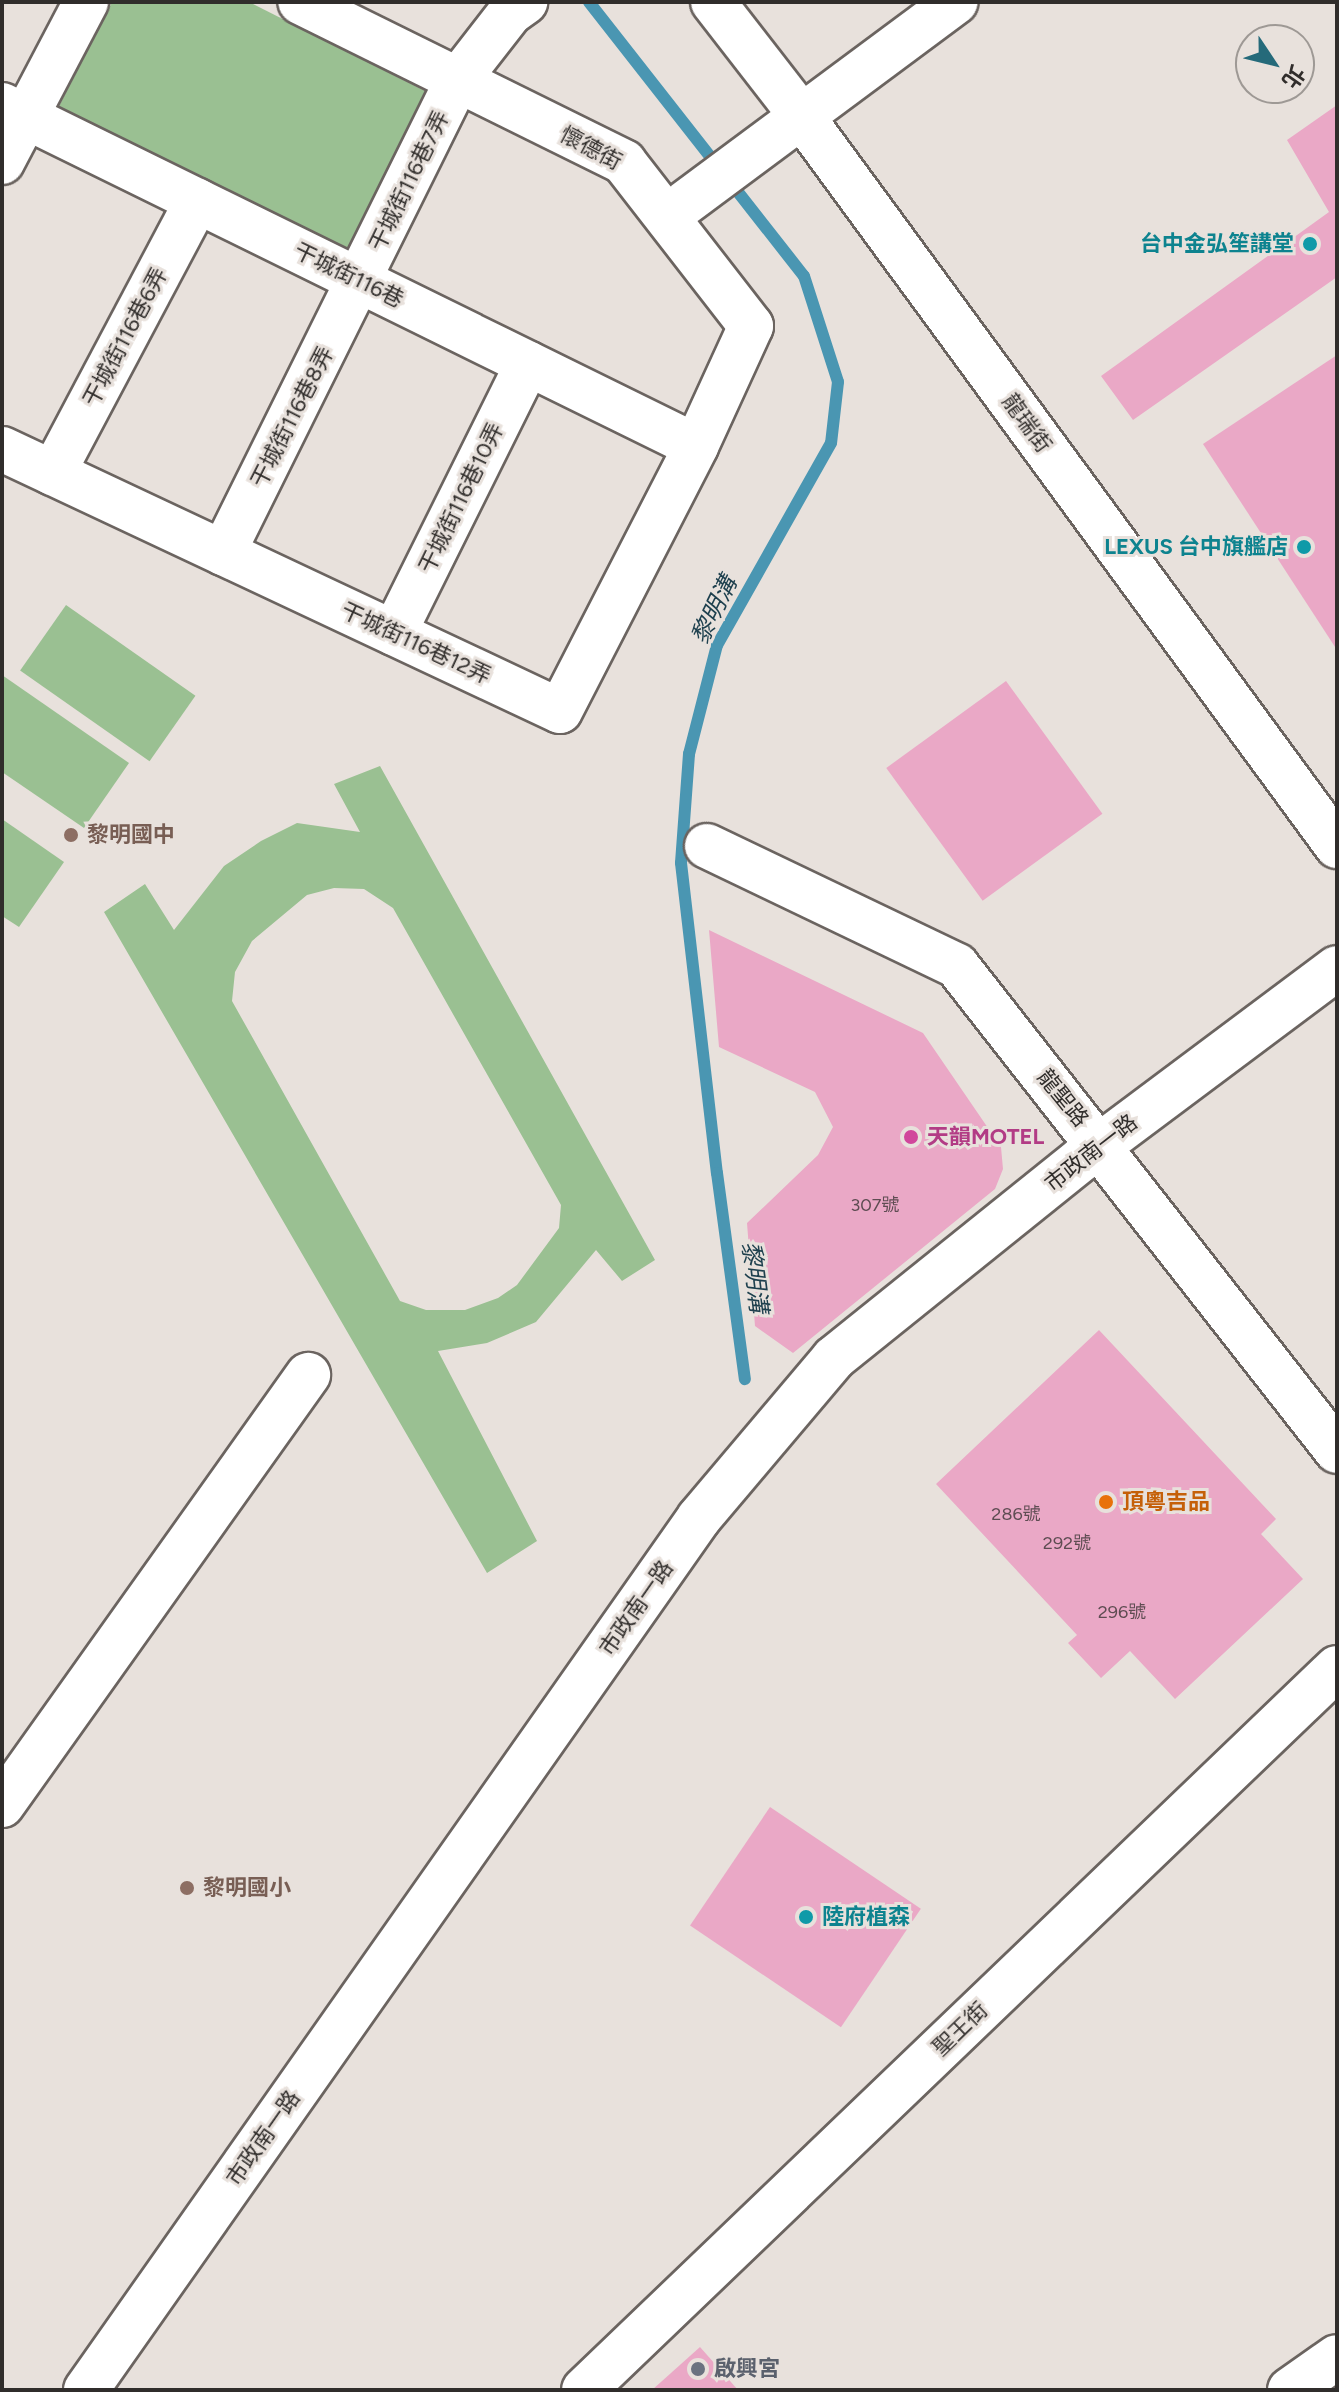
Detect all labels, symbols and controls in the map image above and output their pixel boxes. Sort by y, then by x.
north arrow [1235,24,1315,104]
text: 北 [1276,60,1311,94]
street label: 干城街116巷7弄 [364,107,454,255]
street label: 懷德街 [556,121,626,175]
place label: 台中金弘笙講堂 [1140,231,1294,257]
marker: 台中金弘笙講堂 [1301,235,1319,253]
street label: 干城街116巷 [290,237,408,313]
street label: 干城街116巷6弄 [77,263,173,411]
street label: 干城街116巷8弄 [245,342,339,492]
street label: 龍瑞街 [997,389,1057,457]
street label: 干城街116巷10弄 [413,419,509,577]
place label: LEXUS 台中旗艦店 [1104,534,1288,560]
marker: LEXUS 台中旗艦店 [1295,538,1313,556]
water label: 黎明溝 [685,571,743,649]
street label: 干城街116巷12弄 [337,597,495,689]
place label: 黎明國中 [87,822,175,848]
marker: 黎明國中 [62,826,80,844]
street label: 龍聖路 [1032,1064,1094,1132]
street label: 市政南一路 [1040,1109,1142,1197]
place label: 天韻MOTEL [927,1124,1044,1150]
marker: 天韻MOTEL [902,1128,920,1146]
house number: 307號 [851,1194,899,1216]
water label: 黎明溝 [736,1240,774,1314]
place label: 頂粵吉品 [1122,1489,1210,1515]
marker: 頂粵吉品 [1097,1493,1115,1511]
house number: 286號 [991,1503,1041,1525]
house number: 292號 [1043,1532,1091,1554]
street label: 市政南一路 [594,1555,678,1661]
house number: 296號 [1098,1601,1146,1623]
place label: 黎明國小 [203,1875,291,1901]
marker: 黎明國小 [178,1879,196,1897]
place label: 陸府植森 [822,1904,910,1930]
marker: 陸府植森 [797,1908,815,1926]
street label: 聖王街 [927,1997,993,2061]
street label: 市政南一路 [221,2085,305,2191]
place label: 啟興宮 [714,2356,780,2382]
marker: 啟興宮 [689,2360,707,2378]

